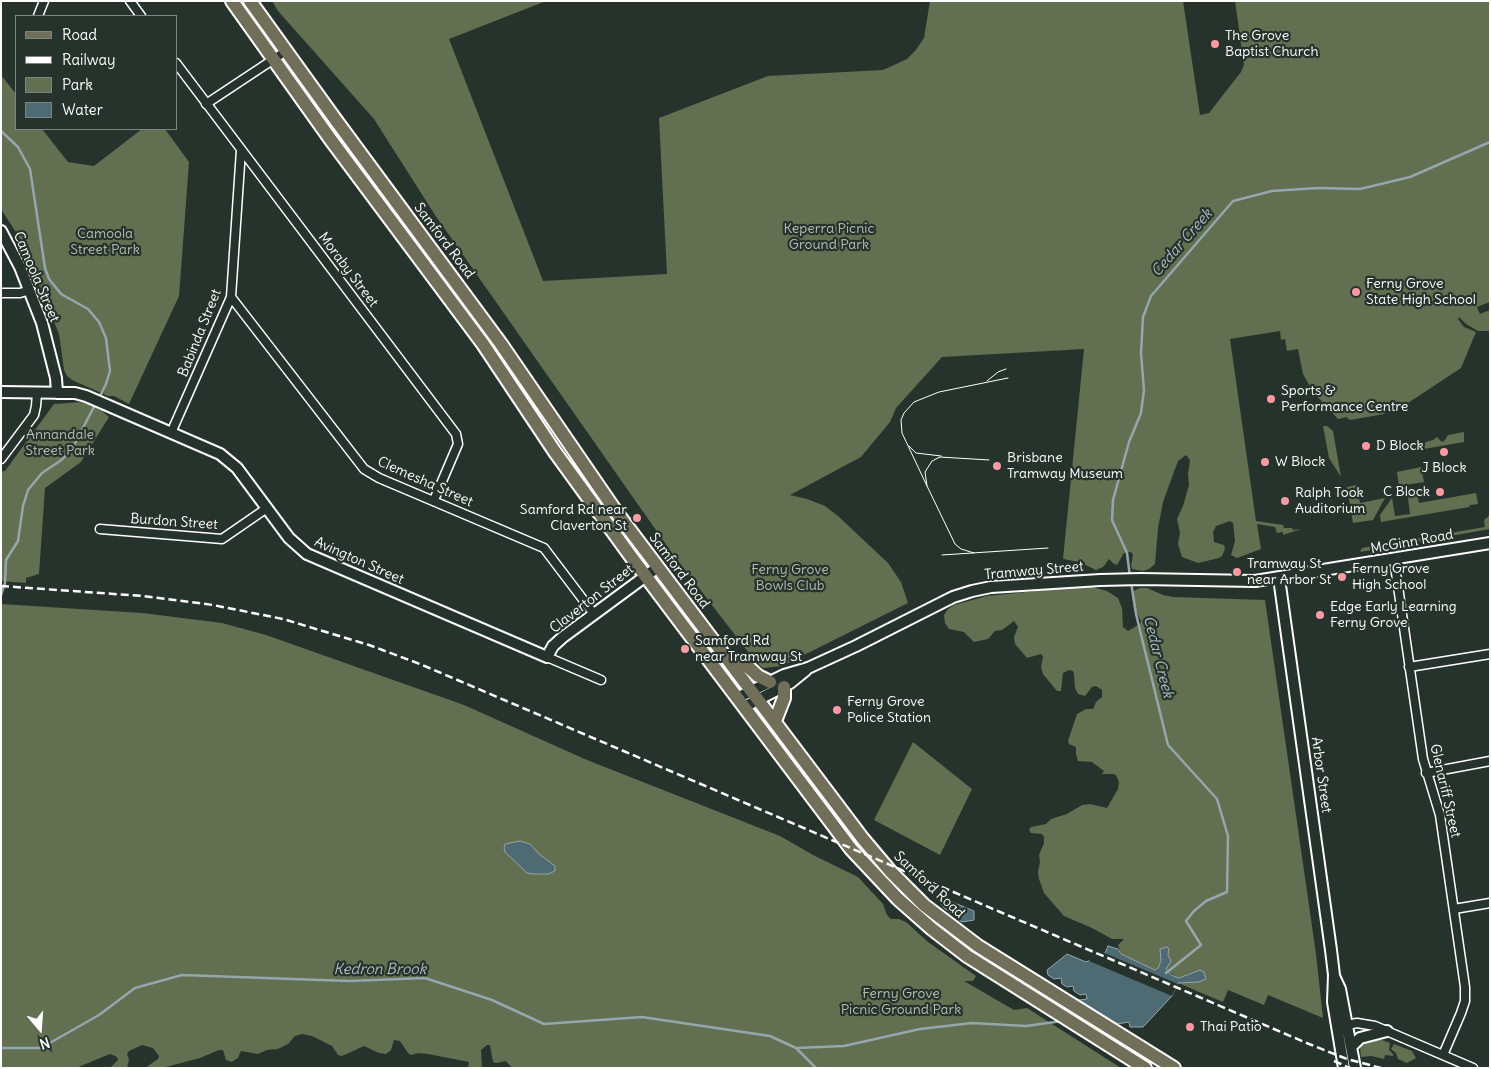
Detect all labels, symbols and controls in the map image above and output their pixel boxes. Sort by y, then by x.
legend [15,15,178,130]
text: Road [62,25,97,44]
place label: The Grove Baptist Church [1225,28,1319,60]
marker: The Grove Baptist Church [1209,38,1221,50]
text: Railway [62,50,116,69]
text: Park [62,75,93,94]
text: Water [62,100,103,119]
street label: Samford Road [410,200,478,282]
water label: Cedar Creek [1148,205,1216,281]
park label: Keperra Picnic Ground Park [783,221,875,253]
park label: Camoola Street Park [70,226,140,258]
street label: Camoola Street [9,229,63,325]
street label: Moraby Street [314,229,382,311]
place label: Ferny Grove State High School [1366,276,1476,308]
marker: Ferny Grove State High School [1350,286,1362,298]
street label: Babinda Street [175,287,225,379]
place label: Sports & Performance Centre [1281,383,1408,416]
marker: Sports & Performance Centre [1265,393,1277,405]
park label: Annandale Street Park [25,427,95,460]
place label: D Block [1376,438,1424,454]
marker: D Block [1360,440,1372,452]
marker: J Block [1438,446,1450,458]
place label: Brisbane Tramway Museum [1007,450,1123,482]
street label: Clemesha Street [375,453,475,511]
place label: W Block [1275,454,1325,470]
marker: W Block [1259,456,1271,468]
marker: Brisbane Tramway Museum [991,460,1003,472]
place label: J Block [1421,460,1467,476]
place label: C Block [1383,484,1430,500]
place label: Ralph Took Auditorium [1295,485,1365,518]
marker: C Block [1434,486,1446,498]
marker: Ralph Took Auditorium [1279,495,1291,507]
place label: Samford Rd near Claverton St [520,502,627,534]
street label: Burdon Street [130,511,218,533]
marker: Samford Rd near Claverton St [631,512,643,524]
street label: McGinn Road [1369,526,1455,558]
street label: Samford Road [645,530,713,612]
street label: Avington Street [312,534,406,588]
place label: Tramway St near Arbor St [1247,556,1331,588]
street label: Tramway Street [984,558,1084,584]
street label: Claverton Street [547,561,637,637]
place label: Ferny Grove High School [1352,561,1430,594]
park label: Ferny Grove Bowls Club [751,562,829,594]
marker: Tramway St near Arbor St [1231,566,1243,578]
marker: Ferny Grove High School [1336,571,1348,583]
place label: Edge Early Learning Ferny Grove [1330,599,1457,632]
marker: Edge Early Learning Ferny Grove [1314,609,1326,621]
water label: Cedar Creek [1139,614,1177,700]
place label: Samford Rd near Tramway St [695,633,802,666]
marker: Samford Rd near Tramway St [679,643,691,655]
place label: Ferny Grove Police Station [847,694,931,726]
marker: Ferny Grove Police Station [831,704,843,716]
street label: Arbor Street [1307,736,1335,814]
street label: Glenariff Street [1426,743,1464,839]
street label: Samford Road [890,848,968,922]
water label: Kedron Brook [334,961,426,979]
park label: Ferny Grove Picnic Ground Park [841,986,961,1019]
north arrow [15,1004,65,1054]
place label: Thai Patio [1200,1019,1262,1035]
marker: Thai Patio [1184,1021,1196,1033]
text: N [37,1033,52,1053]

